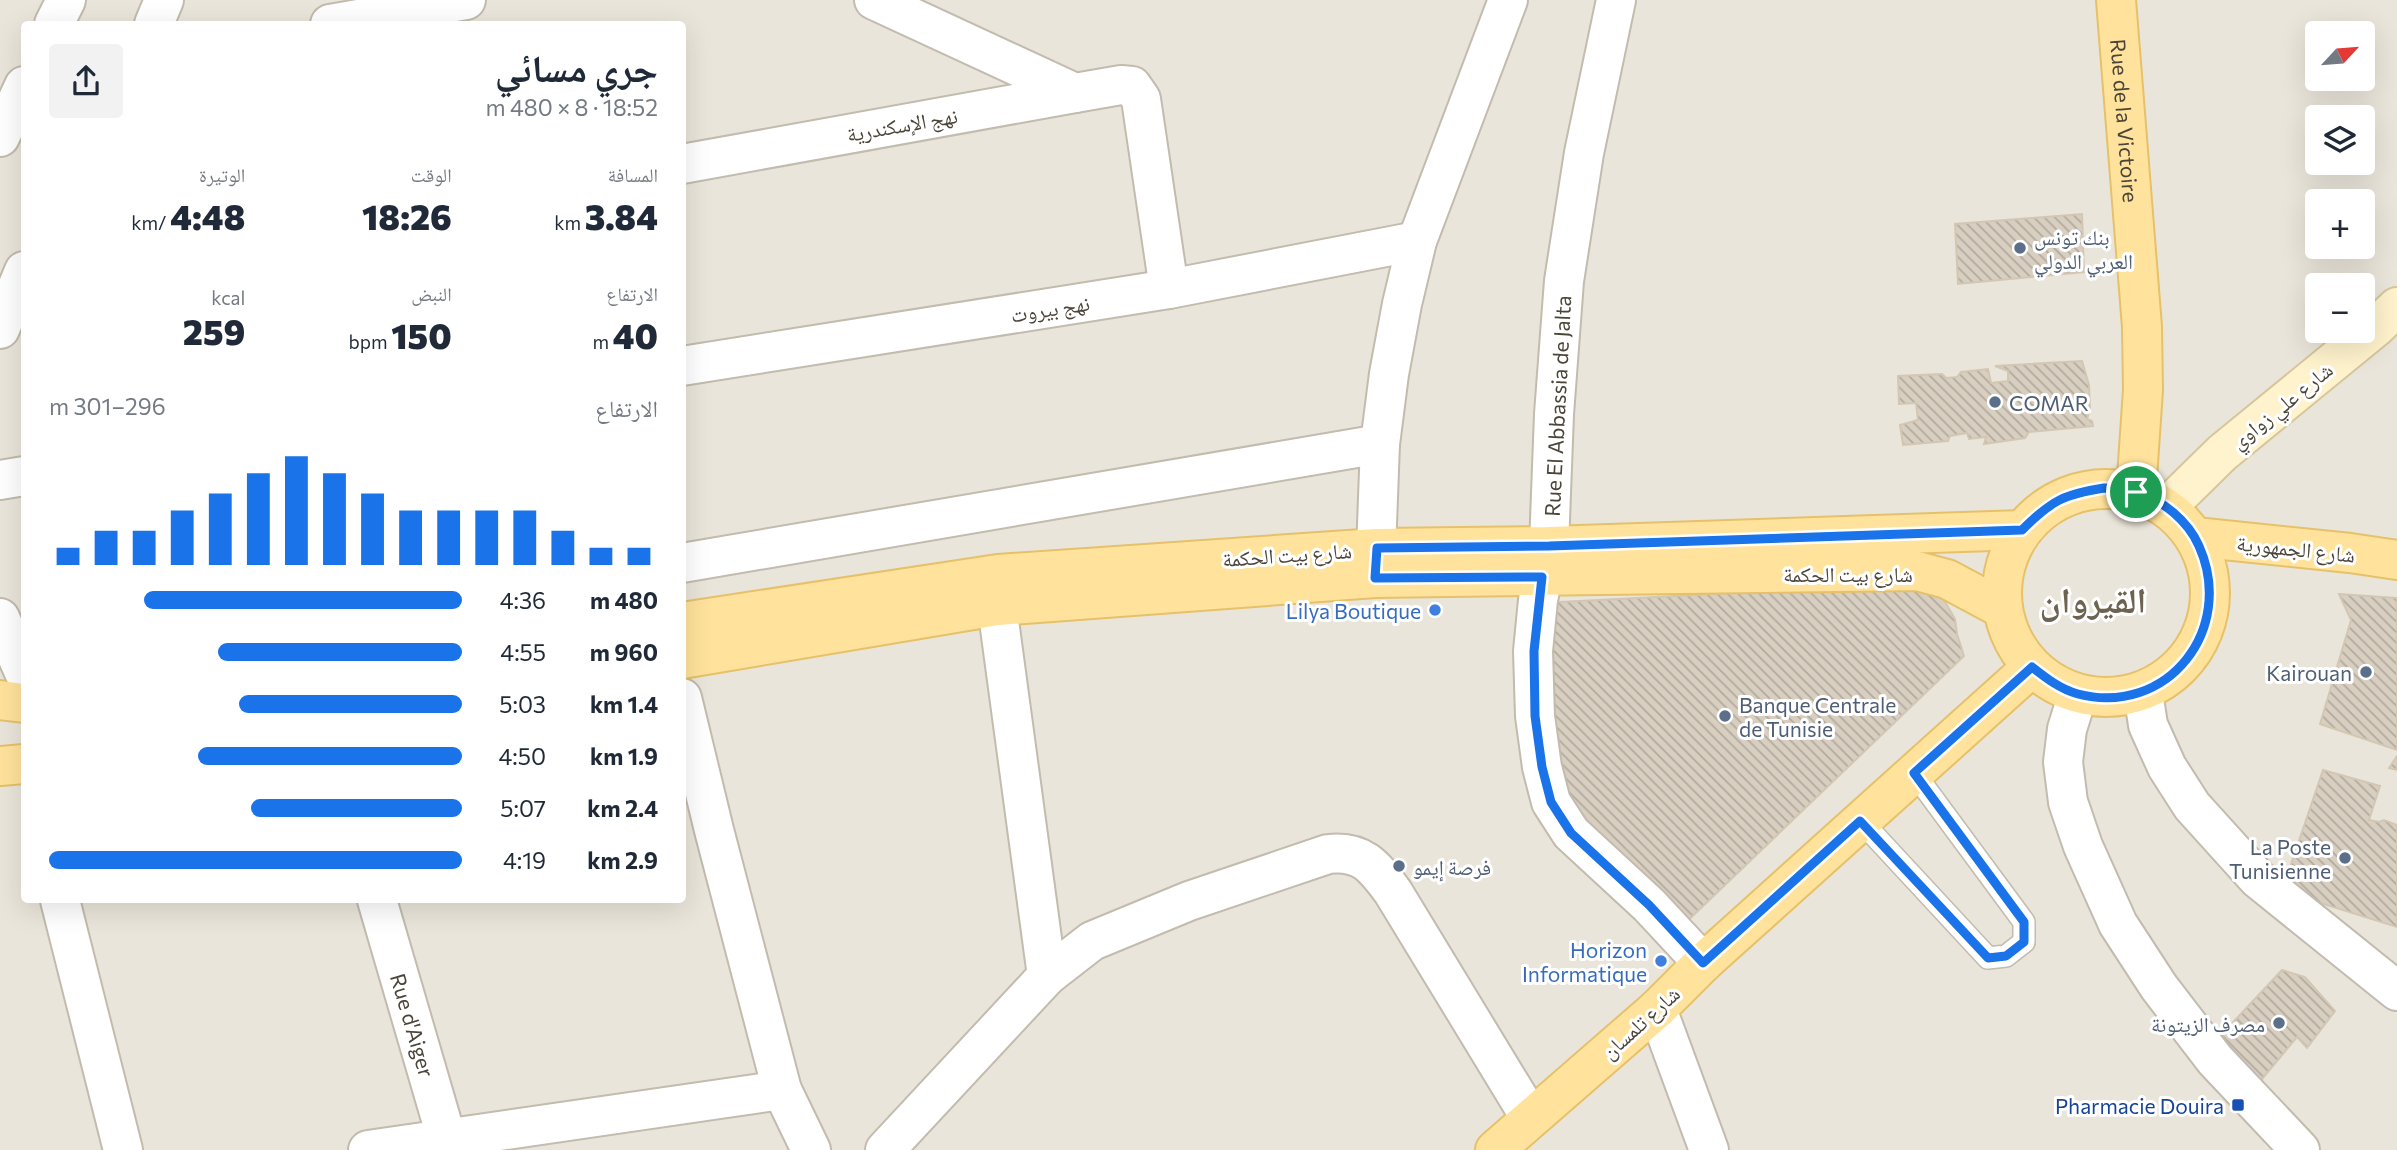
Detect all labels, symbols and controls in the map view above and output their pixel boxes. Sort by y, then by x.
north arrow [2305,21,2375,91]
map controls [2305,21,2375,343]
street label: Rue de la Victoire [2107,38,2145,203]
text: جري مسائي [495,43,658,90]
button: share [49,44,123,118]
text: 18:52 · 8 × 480 m [485,93,658,121]
street label: نهج الإسكندرية [845,102,960,148]
button: layers [2305,105,2375,175]
text: الوتيرة [199,163,245,186]
text: الوقت [411,163,452,186]
text: المسافة [608,163,658,186]
button: + [2305,189,2375,259]
text: 4:48 [170,194,245,237]
text: 18:26 [362,194,452,237]
text: 3.84 [585,194,658,237]
text: /km [131,211,170,234]
text: km [554,211,585,234]
place label: بنك تونس العربي الدولي [2034,224,2133,278]
marker: بنك تونس العربي الدولي [2012,240,2028,256]
button: − [2305,273,2375,343]
text: النبض [411,282,452,305]
text: الارتفاع [606,282,658,305]
text: kcal [211,286,245,309]
street label: نهج بيروت [1009,289,1092,329]
street label: Rue El Abbassia de Jalta [1539,295,1575,517]
text: 259 [183,309,245,352]
text: 150 [391,313,452,356]
text: 40 [613,313,658,356]
text: bpm [349,330,391,353]
text: m [593,330,613,353]
street label: شارع علي زواوي [2225,356,2340,458]
place label: COMAR [2009,390,2089,415]
text: 296–301 m [49,392,166,420]
text: الارتفاع [595,394,658,422]
marker: COMAR [1987,394,2003,410]
pin [2106,462,2166,522]
icon: arrive [2117,473,2155,511]
street label: شارع الجمهورية [2235,529,2356,569]
street label: شارع بيت الحكمة [1221,537,1353,573]
street label: شارع بيت الحكمة [1783,561,1913,588]
district label: القيروان [2040,577,2146,622]
text: 4:36 [500,586,546,614]
text: 480 m [590,586,658,614]
place label: Lilya Boutique [1286,598,1421,623]
marker: Lilya Boutique [1427,602,1443,618]
text: 4:55 [500,638,546,666]
text: 960 m [590,638,658,666]
place label: Kairouan [2266,660,2352,685]
marker: Kairouan [2358,664,2374,680]
text: 5:03 [499,690,546,718]
text: 1.4 km [590,690,658,718]
place label: Banque Centrale de Tunisie [1739,692,1896,741]
marker: Banque Centrale de Tunisie [1717,708,1733,724]
text: 4:50 [499,742,546,770]
text: 1.9 km [590,742,658,770]
text: 5:07 [500,794,546,822]
text: 2.4 km [587,794,658,822]
place label: La Poste Tunisienne [2229,834,2331,883]
text: 4:19 [503,846,546,874]
text: 2.9 km [587,846,658,874]
marker: La Poste Tunisienne [2337,850,2353,866]
place label: فرصة إيمو [1413,854,1491,882]
marker: فرصة إيمو [1391,858,1407,874]
place label: Horizon Informatique [1522,937,1647,986]
marker: Horizon Informatique [1653,953,1669,969]
street label: Rue d'Aiger [387,970,440,1079]
street label: شارع تلمسان [1596,980,1686,1065]
place label: مصرف الزيتونة [2151,1011,2265,1036]
marker: مصرف الزيتونة [2271,1015,2287,1031]
place label: Pharmacie Douira [2055,1093,2224,1118]
marker: Pharmacie Douira [2230,1097,2246,1113]

